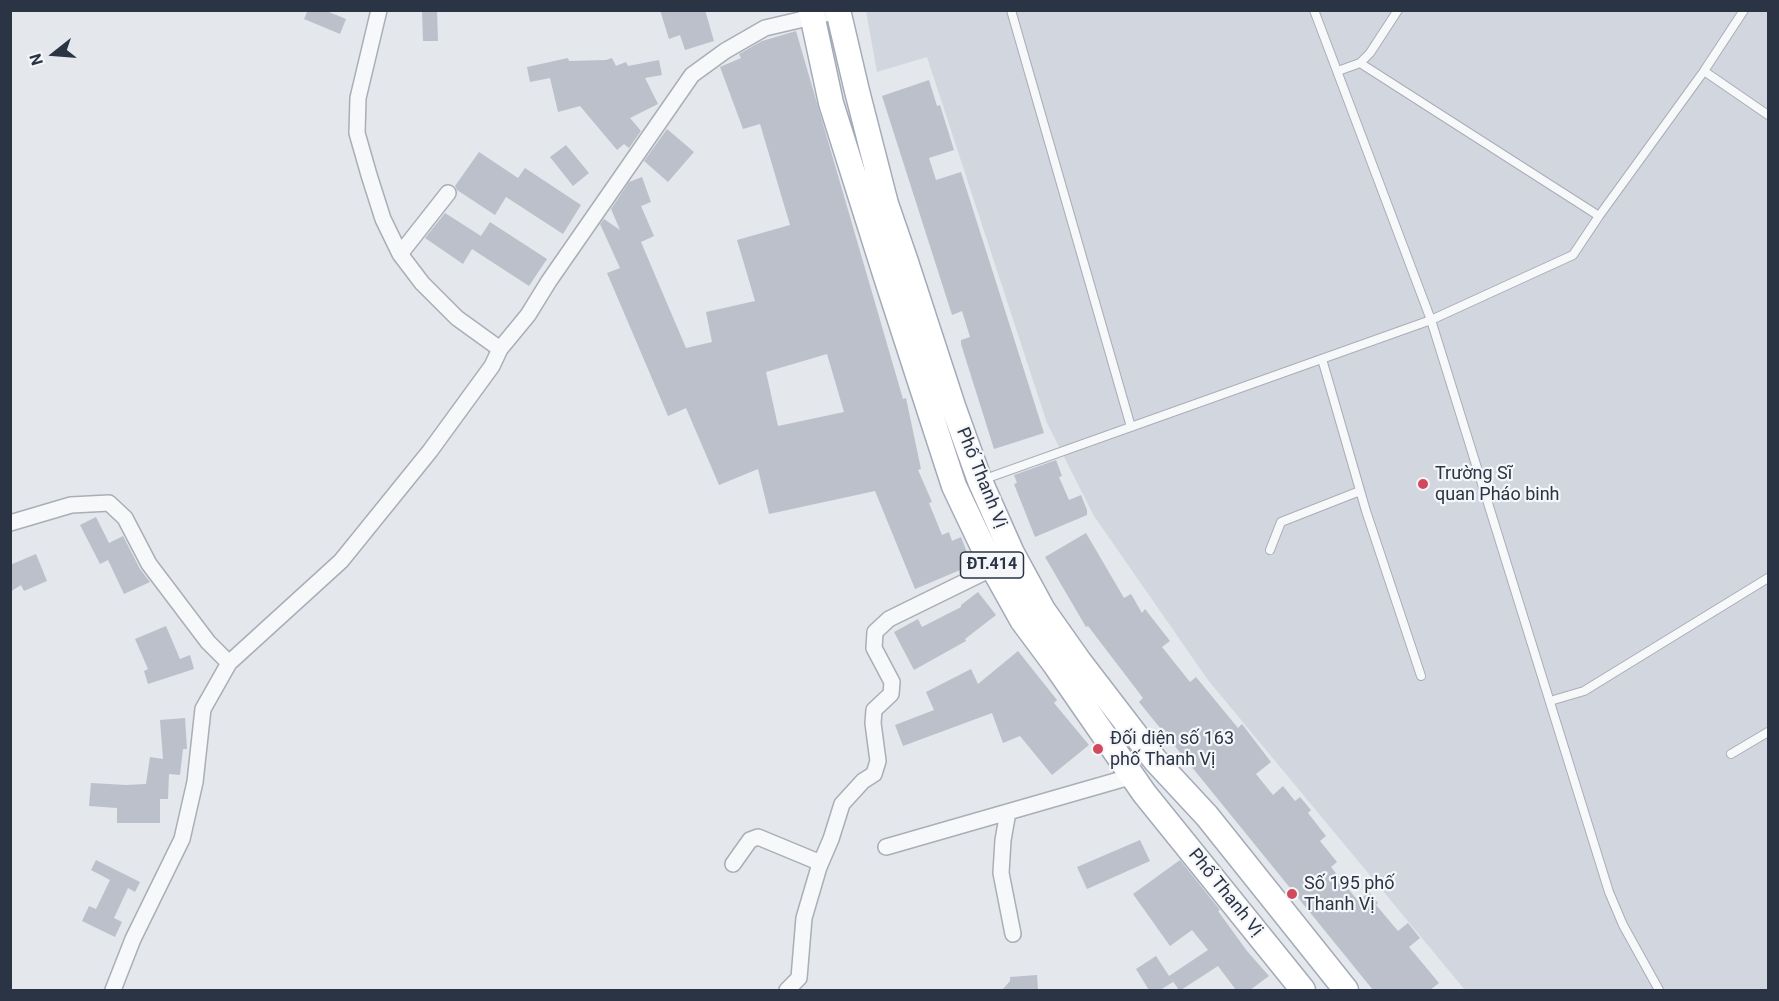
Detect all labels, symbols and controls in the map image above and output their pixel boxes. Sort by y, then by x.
north arrow [24,24,84,84]
text: N [26,51,47,68]
street label: Phố Thanh Vị [951,425,1011,531]
place label: Trường Sĩ quan Pháo binh [1435,463,1559,506]
marker: Trường Sĩ quan Pháo binh [1416,477,1430,491]
road number: ĐT.414 [960,552,1024,578]
place label: Đối diện số 163 phố Thanh Vị [1110,728,1234,771]
marker: Đối diện số 163 phố Thanh Vị [1091,742,1105,756]
street label: Phố Thanh Vị [1183,845,1267,941]
place label: Số 195 phố Thanh Vị [1304,873,1395,916]
marker: Số 195 phố Thanh Vị [1285,887,1299,901]

